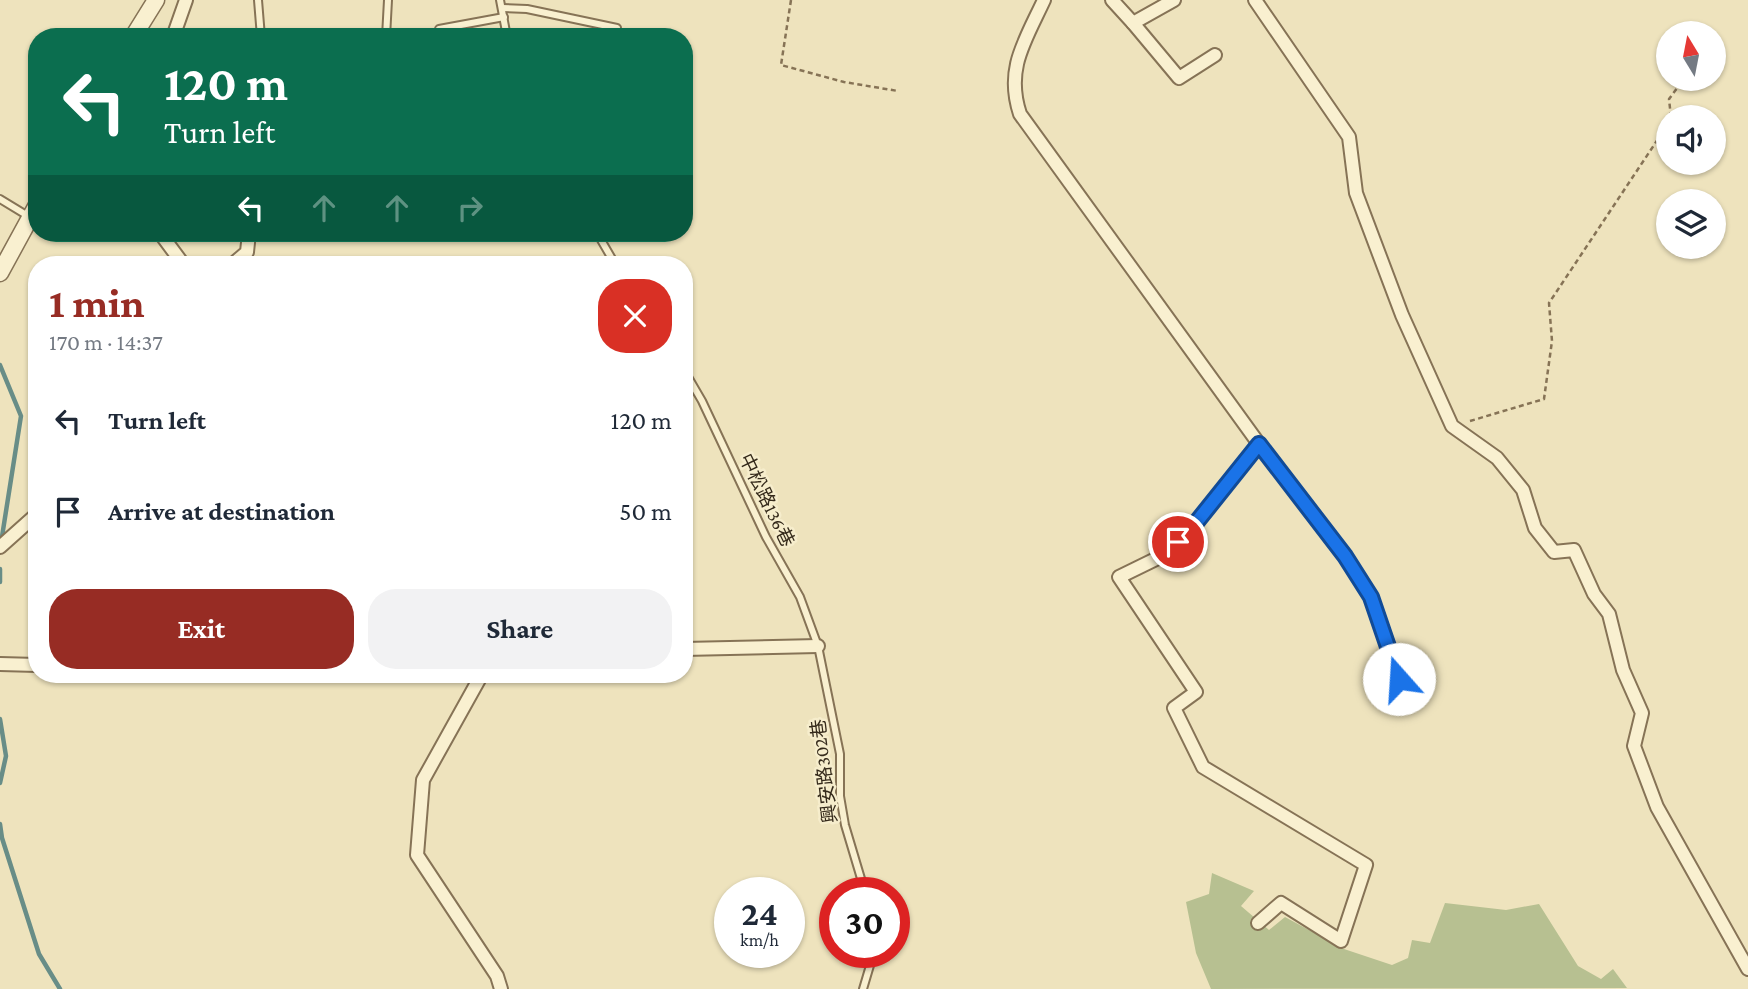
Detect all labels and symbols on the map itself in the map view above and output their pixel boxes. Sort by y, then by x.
north arrow [1656,21,1726,91]
street label: 中松路136巷 [735,450,799,550]
pin [1148,512,1208,572]
position arrow [1362,642,1436,716]
street label: 興安路302巷 [807,718,841,824]
speed limit sign: 30 [819,877,910,968]

